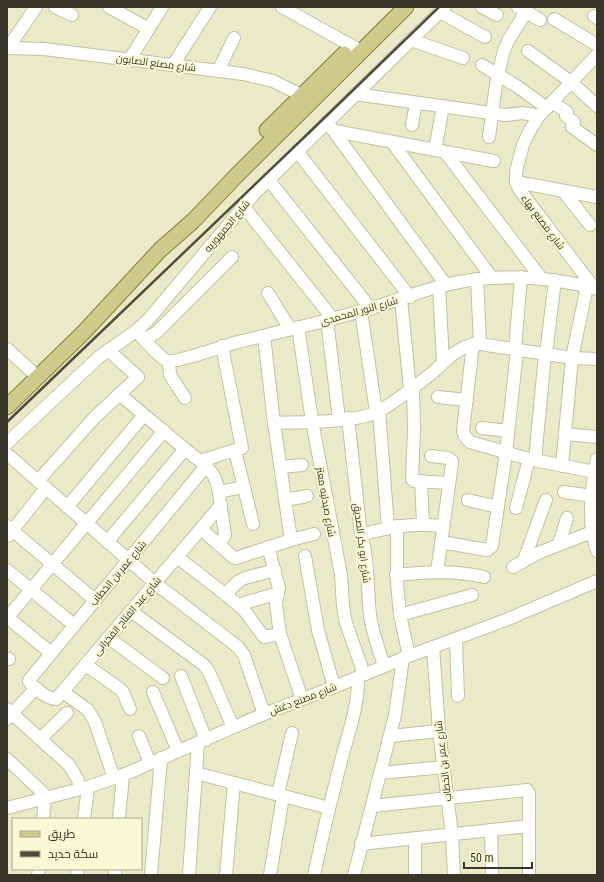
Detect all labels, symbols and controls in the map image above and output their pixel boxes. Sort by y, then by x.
street label: شارع مصنع الصابون [115,53,196,74]
street label: شارع مصنع بهاء [518,192,567,252]
street label: شارع الجمهوريه [202,198,253,255]
street label: شارع النور المحمدى [319,295,399,328]
street label: شارع صيدليه معتز [313,465,338,538]
street label: شارع ابو بكر الصديق [351,502,372,584]
street label: شارع عمر بن الخطاب [88,538,149,608]
street label: شارع عبد الفتاح الفخرانى [91,575,164,658]
street label: شارع مصنع دغش [268,681,339,718]
street label: شارع عمر بن الخطاب [433,720,454,802]
legend [12,818,142,870]
text: طريق [48,827,76,841]
scale bar [464,844,532,870]
text: سكة حديد [48,847,98,861]
text: 50 m [470,851,494,865]

